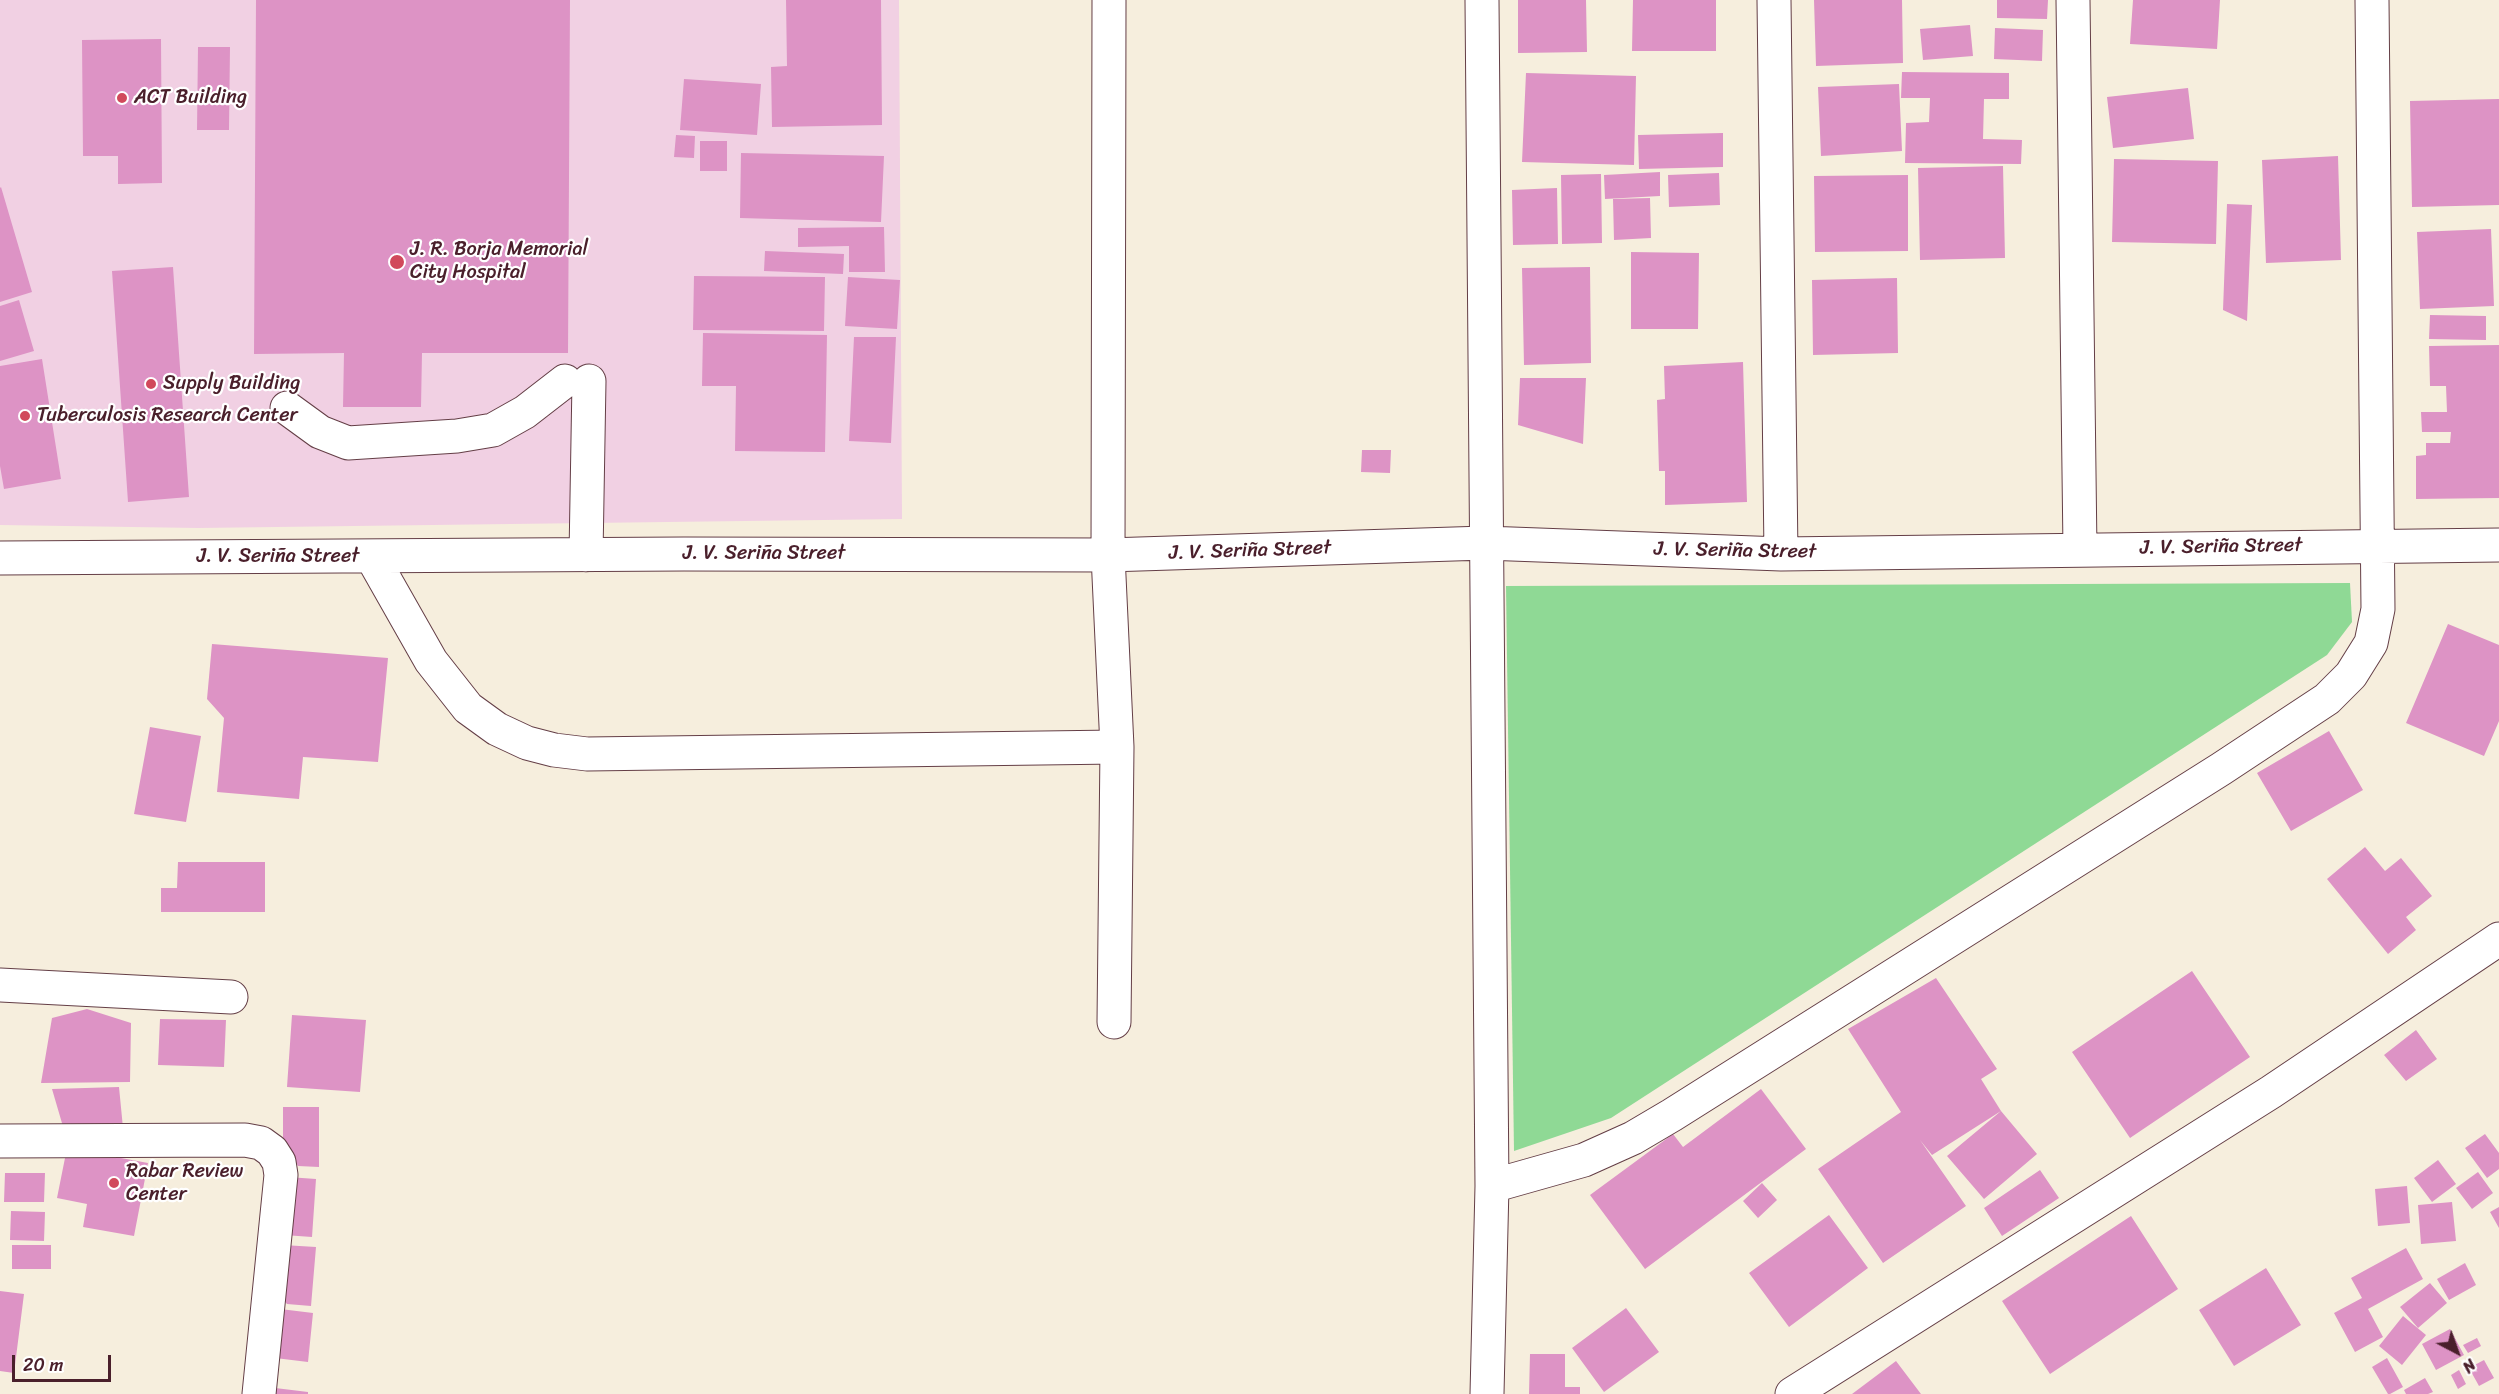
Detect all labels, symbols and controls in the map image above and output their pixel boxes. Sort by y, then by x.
place label: ACT Building [134,86,247,110]
marker: ACT Building [115,91,129,105]
place label: J. R. Borja Memorial City Hospital [410,238,588,285]
marker: J. R. Borja Memorial City Hospital [388,253,406,271]
place label: Supply Building [163,372,300,396]
marker: Supply Building [144,377,158,391]
place label: Tuberculosis Research Center [37,404,298,428]
marker: Tuberculosis Research Center [18,409,32,423]
street label: J. V. Seriña Street [2140,534,2302,560]
street label: J. V. Seriña Street [1168,536,1332,566]
street label: J. V. Seriña Street [1654,538,1816,564]
street label: J. V. Seriña Street [683,542,845,566]
street label: J. V. Seriña Street [197,545,359,569]
place label: Rabar Review Center [126,1160,243,1207]
marker: Rabar Review Center [107,1176,121,1190]
north arrow [2427,1322,2487,1382]
scale bar [15,1343,114,1381]
text: 20 m [23,1349,63,1381]
text: N [2455,1351,2483,1381]

